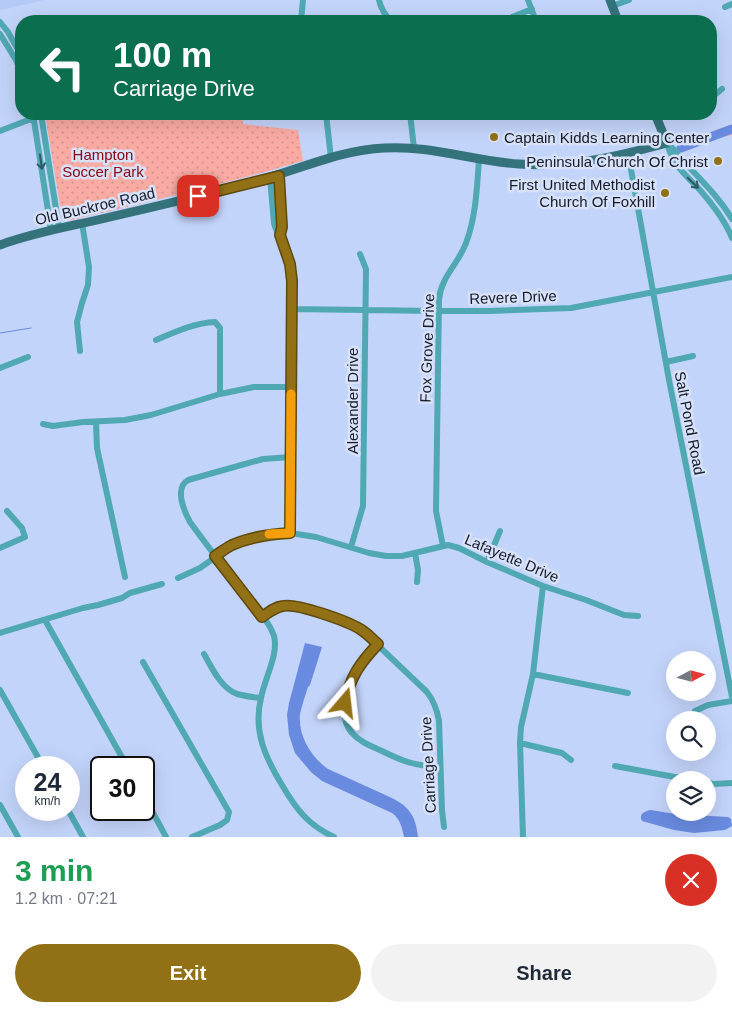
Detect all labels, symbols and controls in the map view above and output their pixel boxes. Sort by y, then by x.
icon: left [30,35,95,100]
text: 100 m [113,35,212,74]
text: Carriage Drive [113,76,255,101]
place label: Captain Kidds Learning Center [504,129,709,146]
marker: Captain Kidds Learning Center [488,131,500,143]
park label: Hampton Soccer Park [62,146,144,180]
place label: Peninsula Church Of Christ [526,153,709,170]
one-way arrow [36,154,46,170]
marker: Peninsula Church Of Christ [712,155,724,167]
pin [177,175,219,217]
place label: First United Methodist Church Of Foxhill [509,176,656,210]
one-way arrow [687,177,699,189]
icon: arrive [184,182,212,210]
street label: Old Buckroe Road [33,184,157,228]
marker: First United Methodist Church Of Foxhill [659,187,671,199]
street label: Revere Drive [469,287,557,307]
street label: Fox Grove Drive [417,293,437,403]
street label: Alexander Drive [344,348,361,454]
street label: Salt Pond Road [672,370,708,476]
street label: Lafayette Drive [462,530,562,586]
north arrow [666,651,716,701]
map controls [666,651,716,821]
position arrow [318,676,370,728]
button: search [666,711,716,761]
street label: Carriage Drive [417,716,439,814]
speed limit sign: 30 [90,756,155,821]
text: 24 [34,768,61,796]
button: layers [666,771,716,821]
text: km/h [34,794,61,808]
text: 3 min [15,854,93,887]
button: close [665,854,717,906]
text: 1.2 km · 07:21 [15,890,117,907]
button: Exit [15,944,361,1002]
button: Share [371,944,717,1002]

